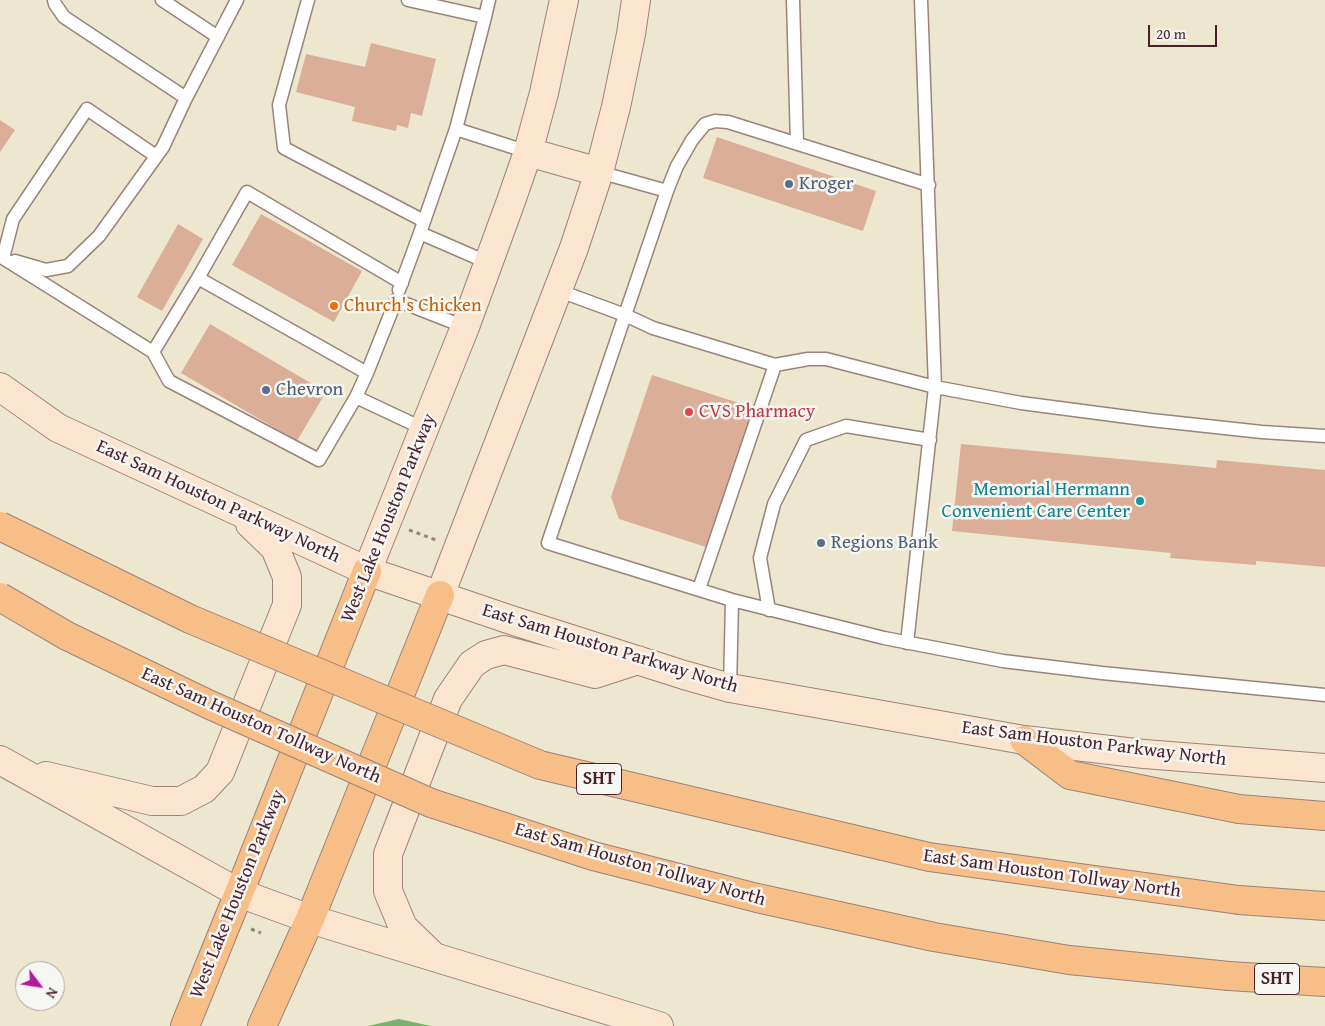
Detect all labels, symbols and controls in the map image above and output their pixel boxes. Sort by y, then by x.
scale bar [1150,15,1219,47]
text: 20 m [1156,23,1186,44]
place label: Kroger [799,173,854,195]
marker: Kroger [783,178,795,190]
place label: Church's Chicken [344,295,482,317]
marker: Church's Chicken [328,300,340,312]
place label: Chevron [276,379,343,401]
marker: Chevron [260,384,272,396]
place label: CVS Pharmacy [699,401,815,423]
marker: CVS Pharmacy [683,406,695,418]
street label: West Lake Houston Parkway [337,410,441,626]
street label: East Sam Houston Parkway North [93,435,343,569]
place label: Memorial Hermann Convenient Care Center [942,479,1130,523]
marker: Memorial Hermann Convenient Care Center [1134,495,1146,507]
place label: Regions Bank [831,532,938,554]
marker: Regions Bank [815,537,827,549]
street label: East Sam Houston Parkway North [479,599,741,699]
street label: East Sam Houston Tollway North [138,663,384,789]
street label: East Sam Houston Parkway North [961,716,1227,772]
road number: SHT [576,764,622,794]
street label: West Lake Houston Parkway [186,786,290,1002]
street label: East Sam Houston Tollway North [512,818,768,912]
street label: East Sam Houston Tollway North [922,845,1182,903]
north arrow [15,961,65,1011]
road number: SHT [1254,964,1300,994]
text: N [41,984,63,1002]

